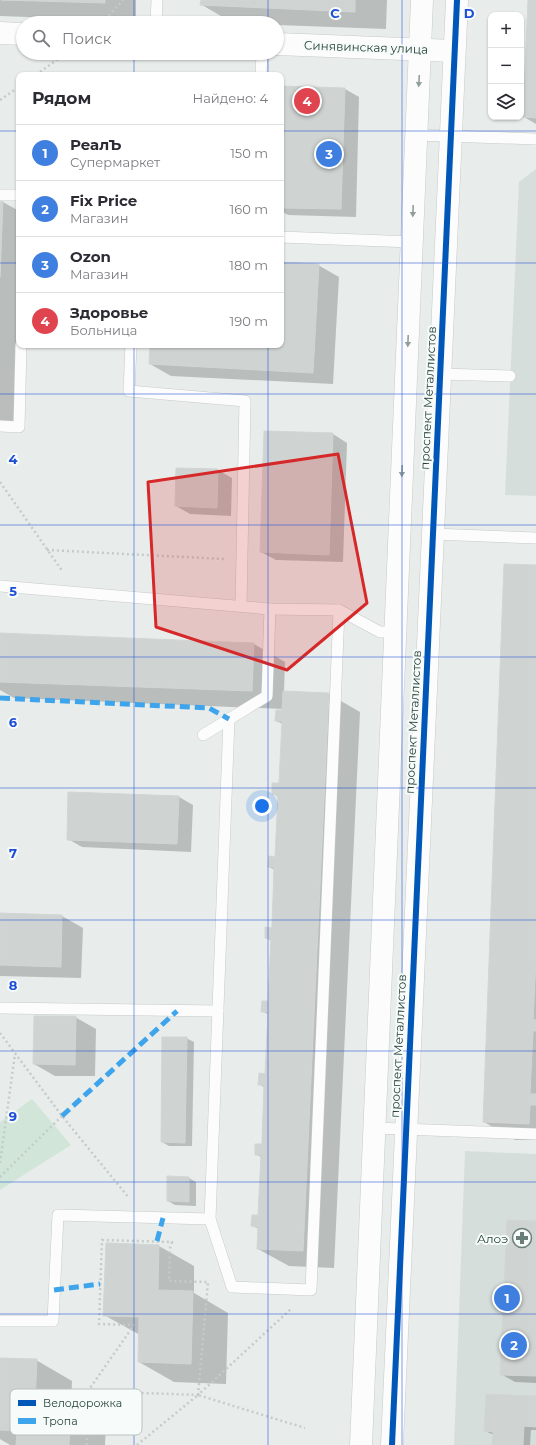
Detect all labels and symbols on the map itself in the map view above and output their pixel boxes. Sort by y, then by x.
text: C [330,5,340,21]
text: D [464,5,475,21]
street label: Синявинская улица [304,37,428,57]
one-way arrow [416,75,422,88]
pin: 4 [294,86,320,116]
pin: 3 [316,139,342,169]
one-way arrow [410,205,417,217]
street label: проспект Металлистов [417,326,439,470]
one-way arrow [404,335,411,347]
text: 4 [9,451,18,467]
one-way arrow [399,465,406,477]
text: 5 [9,583,17,599]
street label: проспект Металлистов [402,650,424,794]
text: 6 [9,714,18,730]
your location [252,796,272,816]
text: 7 [9,845,17,861]
street label: проспект Металлистов [387,974,409,1118]
text: 8 [9,977,18,993]
text: 9 [9,1108,17,1124]
pharmacy icon: Алоэ [511,1227,533,1249]
place label: Алоэ [477,1231,508,1246]
pin: 1 [494,1283,520,1313]
pin: 2 [501,1330,527,1360]
legend [10,1389,142,1435]
text: Велодорожка [43,1396,122,1410]
text: Тропа [43,1414,78,1428]

